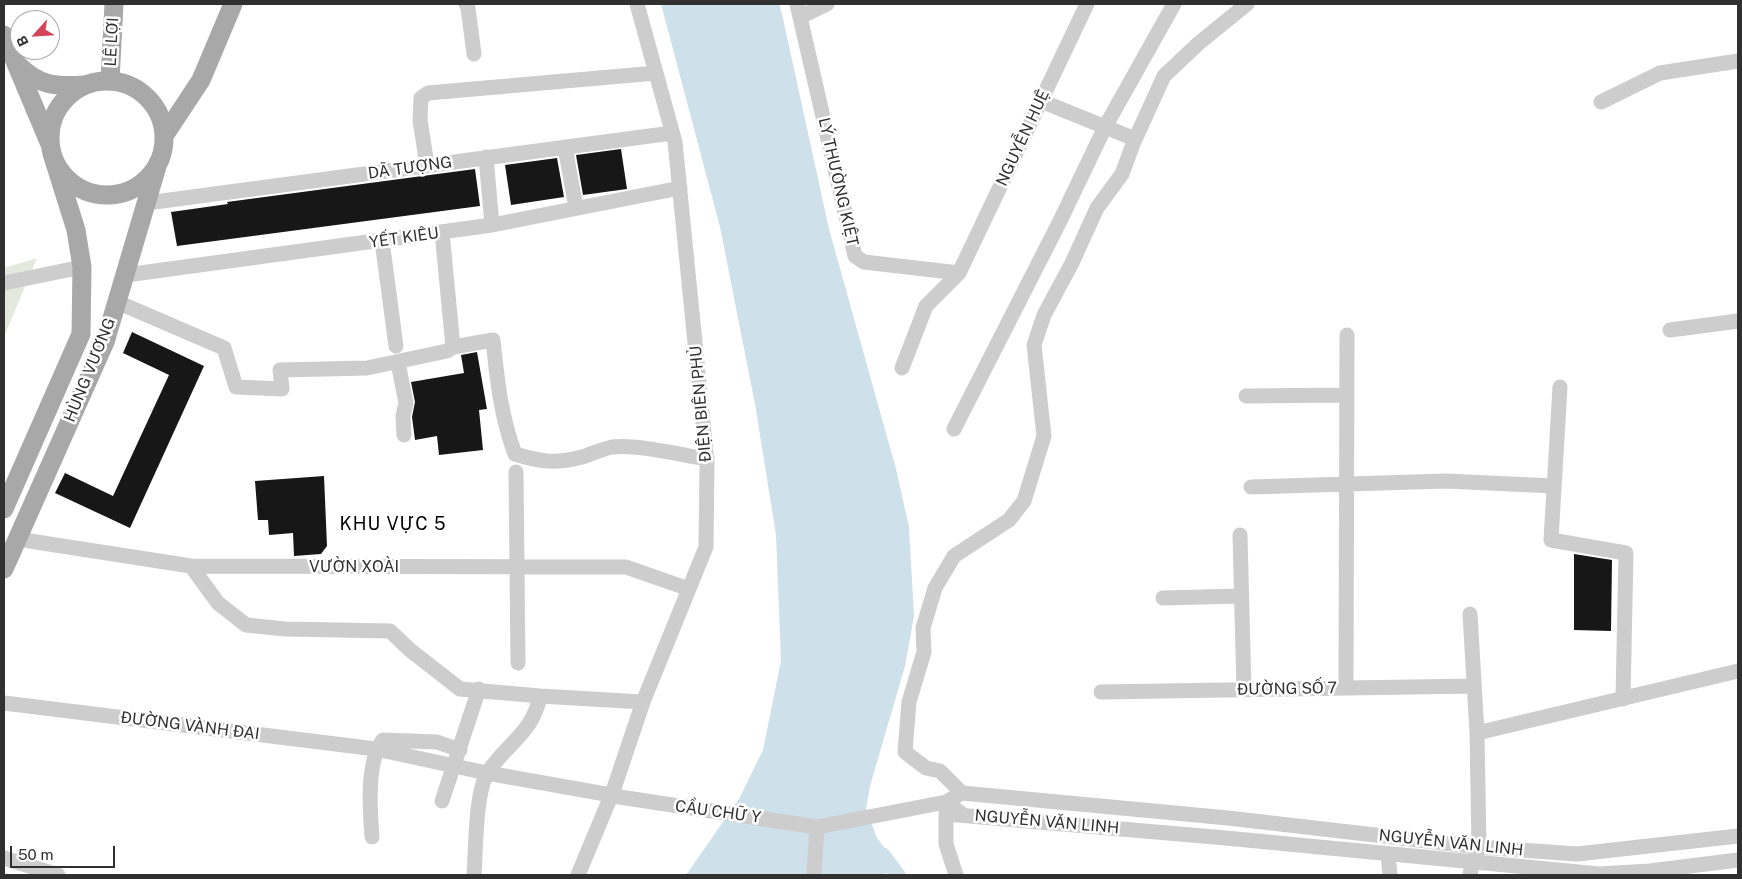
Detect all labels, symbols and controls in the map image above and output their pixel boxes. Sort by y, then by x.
north arrow [10,10,60,60]
street label: LÊ LỢI [101,17,123,67]
text: B [13,33,32,49]
street label: NGUYỄN HUỆ [992,87,1054,189]
street label: LÝ THƯỜNG KIỆT [814,116,862,248]
street label: DÃ TƯỢNG [367,153,453,183]
street label: YẾT KIÊU [368,224,440,252]
street label: HÙNG VƯƠNG [60,315,120,425]
street label: ĐIỆN BIÊN PHỦ [686,345,716,463]
district label: KHU VỰC 5 [338,513,448,535]
street label: VƯỜN XOÀI [309,557,399,577]
street label: ĐƯỜNG SỐ 7 [1237,679,1337,699]
street label: ĐƯỜNG VÀNH ĐAI [119,708,261,744]
street label: CẦU CHỮ Y [674,796,762,828]
street label: NGUYỄN VĂN LINH [974,806,1120,838]
street label: NGUYỄN VĂN LINH [1378,826,1524,860]
scale bar [12,836,118,868]
text: 50 m [18,846,53,863]

